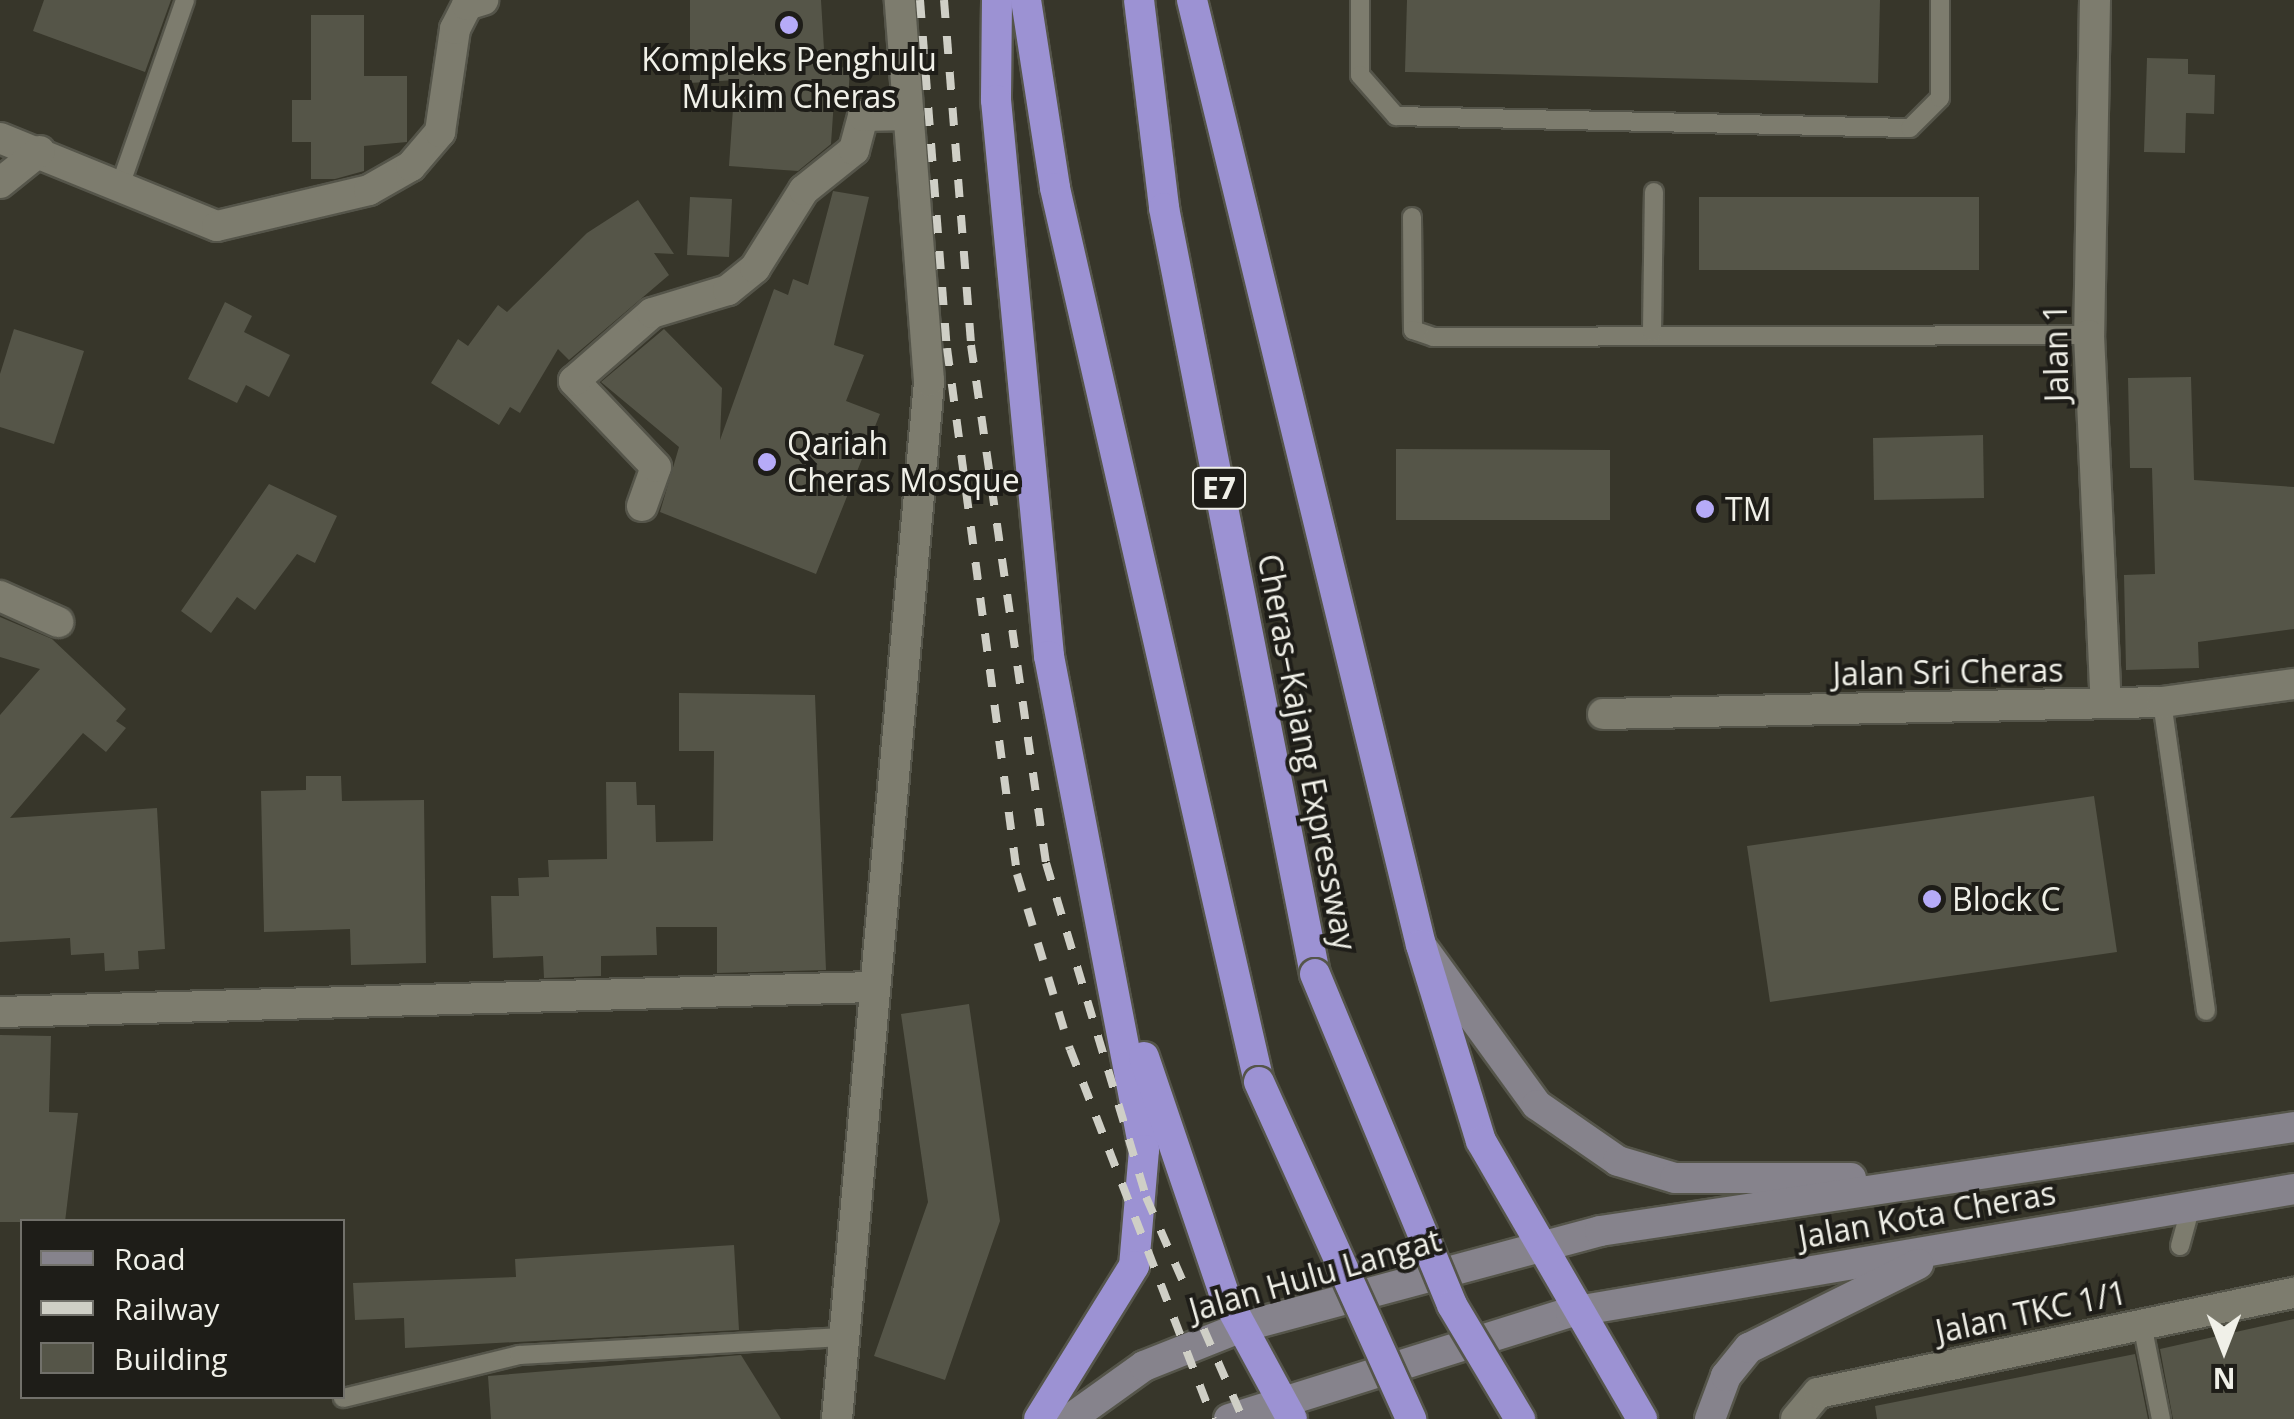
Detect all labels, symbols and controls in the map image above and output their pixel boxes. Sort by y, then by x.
marker: Kompleks Penghulu Mukim Cheras [778,14,800,36]
place label: Kompleks Penghulu Mukim Cheras [641,41,937,116]
street label: Jalan 1 [2036,303,2076,403]
place label: Qariah Cheras Mosque [787,425,1020,500]
marker: Qariah Cheras Mosque [756,451,778,473]
road number: E7 [1192,463,1246,513]
place label: TM [1725,490,1771,528]
marker: TM [1694,498,1716,520]
street label: Cheras–Kajang Expressway [1250,551,1364,953]
street label: Jalan Sri Cheras [1832,651,2064,693]
place label: Block C [1952,880,2061,918]
marker: Block C [1921,888,1943,910]
street label: Jalan Kota Cheras [1795,1173,2059,1257]
legend [20,1219,345,1399]
street label: Jalan Hulu Langat [1185,1221,1445,1329]
text: Road [114,1238,186,1279]
street label: Jalan TKC 1/1 [1932,1273,2130,1351]
text: Railway [114,1288,219,1329]
north arrow [2174,1299,2274,1399]
text: Building [114,1338,228,1379]
text: N [2213,1360,2235,1398]

